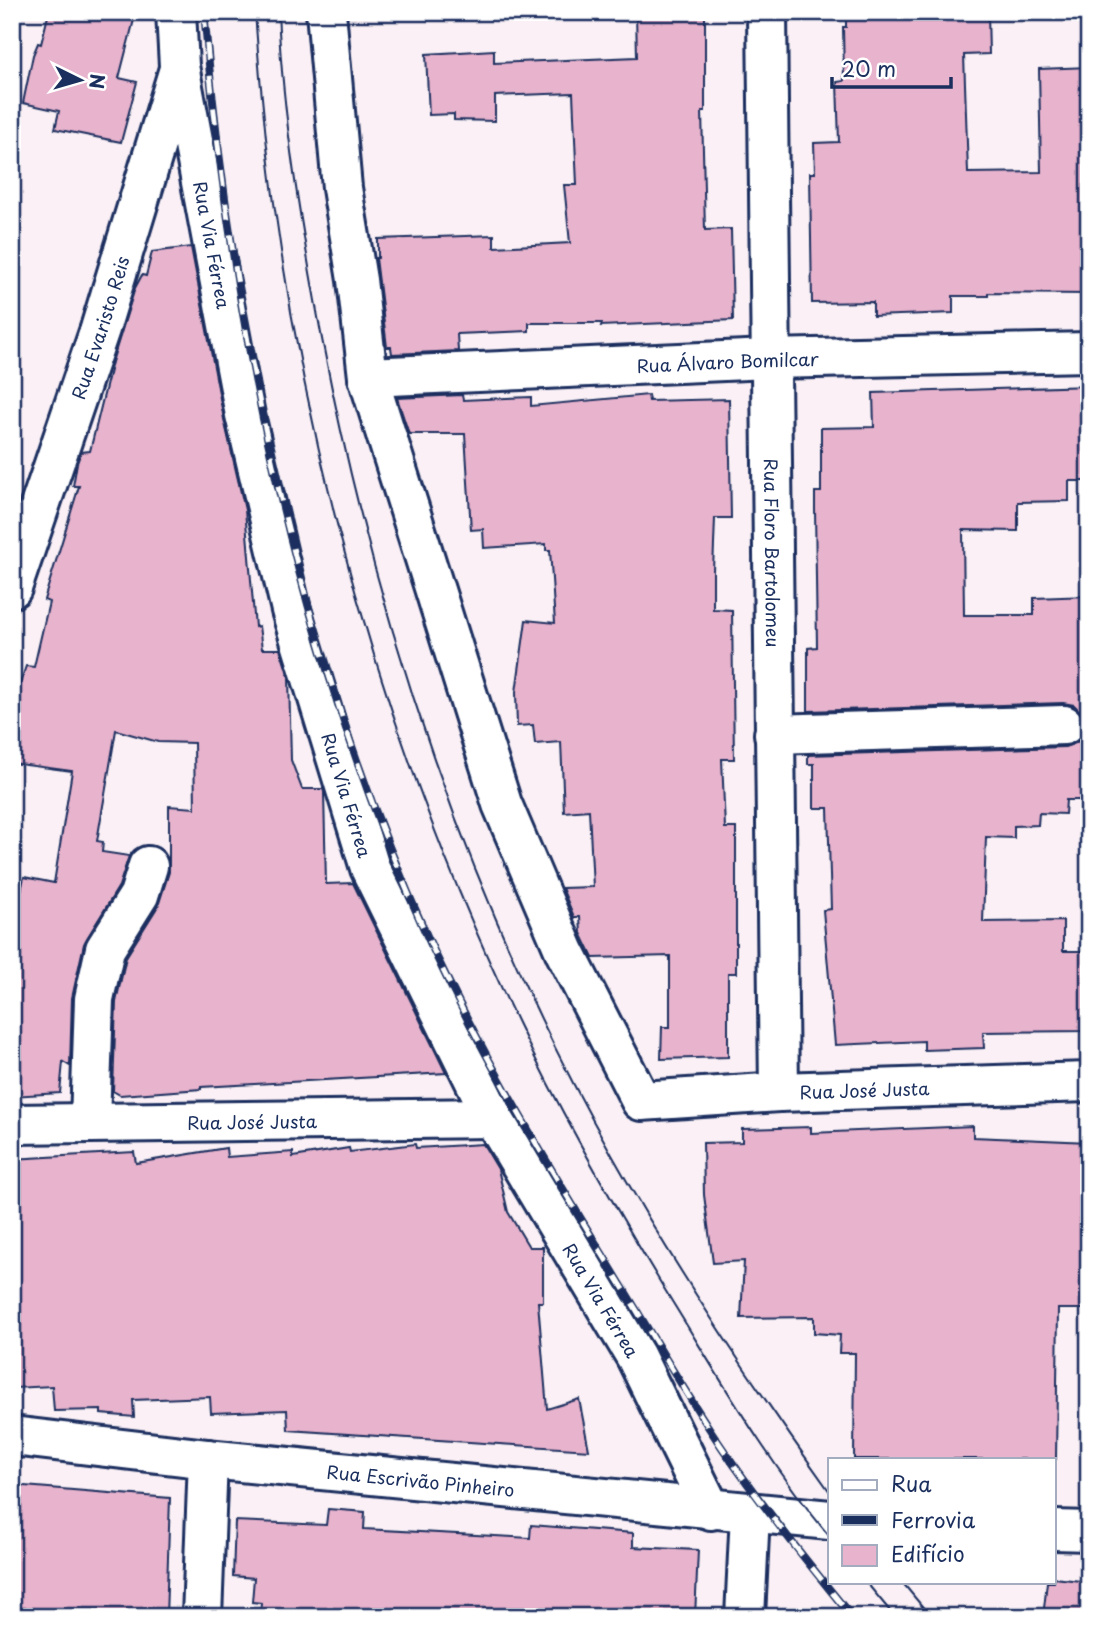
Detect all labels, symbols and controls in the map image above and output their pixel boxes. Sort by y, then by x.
north arrow [46,46,116,116]
scale bar [832,46,950,90]
text: 20 m [842,52,896,84]
text: N [83,73,113,90]
street label: Rua Via Férrea [188,179,238,312]
street label: Rua Evaristo Reis [64,252,135,403]
street label: Rua Álvaro Bomilcar [636,344,819,378]
street label: Rua Floro Bartolomeu [758,458,788,648]
street label: Rua Via Férrea [316,729,380,861]
street label: Rua José Justa [799,1074,930,1105]
street label: Rua José Justa [187,1107,318,1135]
street label: Rua Via Férrea [557,1237,647,1363]
street label: Rua Escrivão Pinheiro [326,1457,516,1502]
legend [828,1458,1056,1584]
text: Rua [891,1467,932,1499]
text: Ferrovia [891,1503,976,1535]
text: Edifício [891,1537,965,1569]

